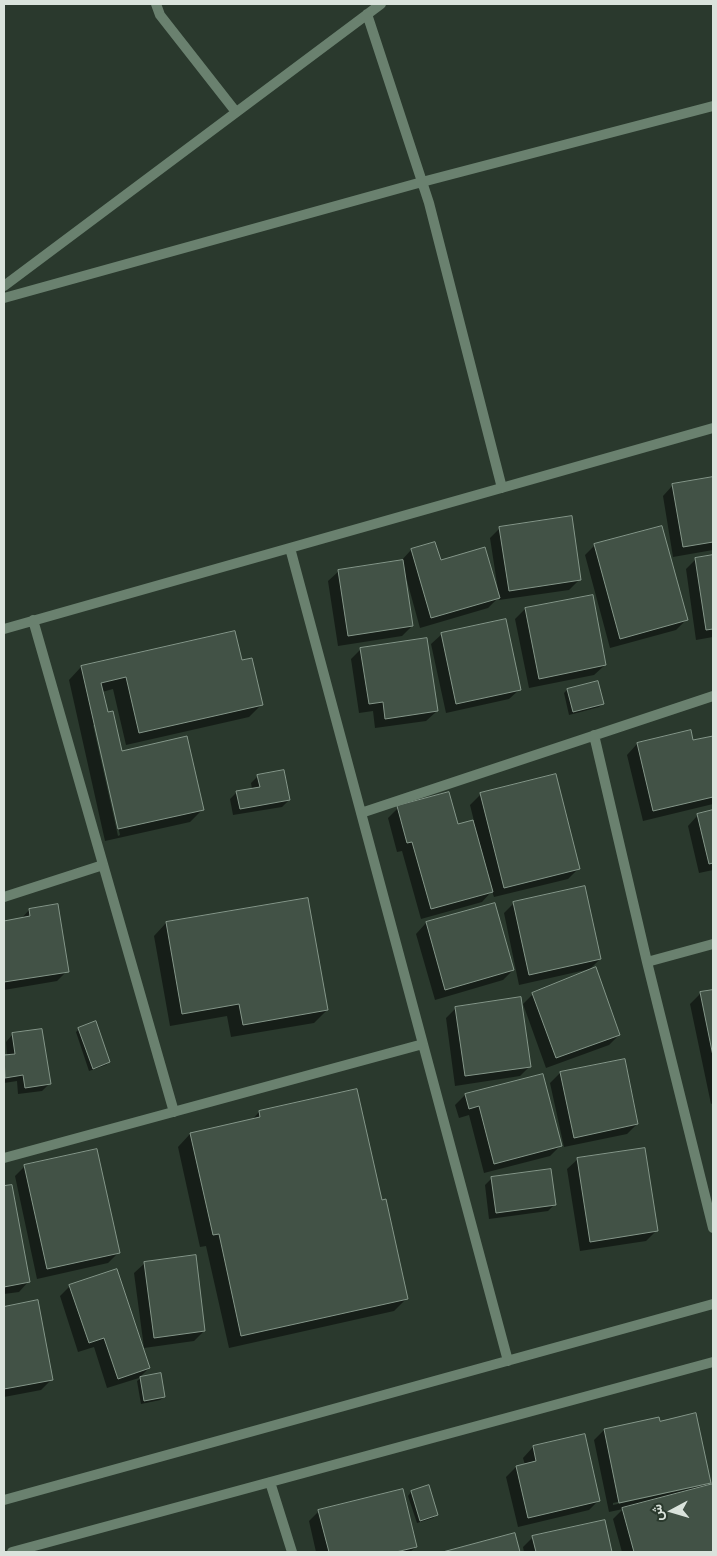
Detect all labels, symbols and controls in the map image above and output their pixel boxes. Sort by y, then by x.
north arrow [647,1486,697,1536]
text: ش [648,1503,666,1522]

